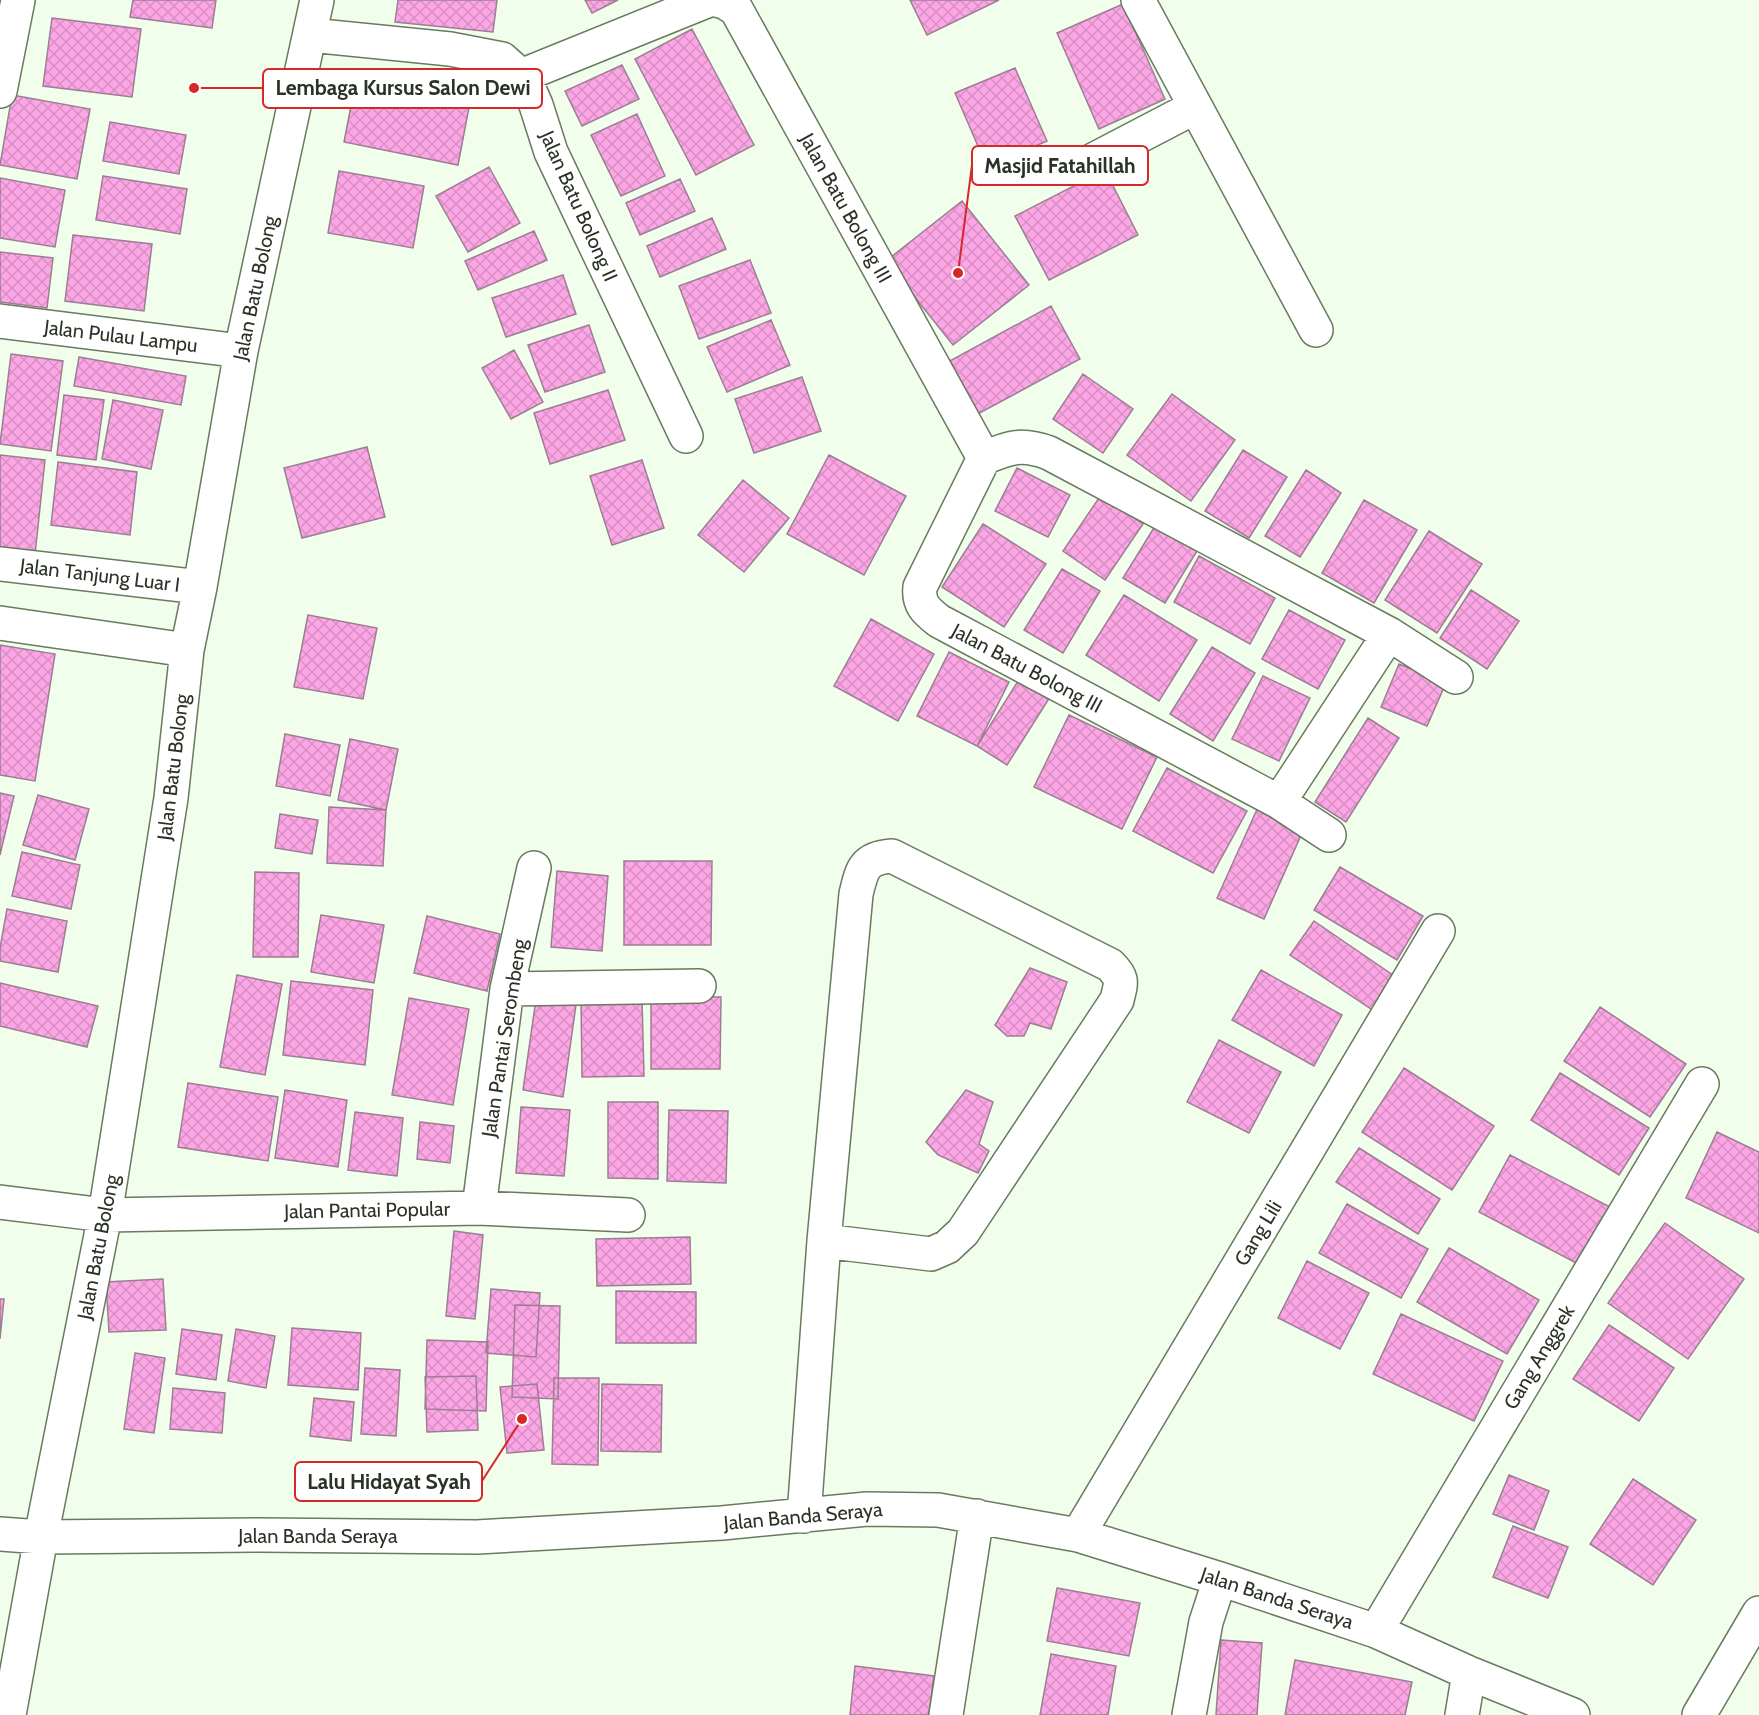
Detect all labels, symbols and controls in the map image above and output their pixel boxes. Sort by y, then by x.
callout: Lembaga Kursus Salon Dewi [263,69,542,108]
text: Lembaga Kursus Salon Dewi [275,75,531,100]
street label: Jalan Batu Bolong II [535,126,623,285]
street label: Jalan Batu Bolong III [795,128,897,287]
callout: Masjid Fatahillah [972,146,1148,185]
text: Masjid Fatahillah [984,153,1136,178]
street label: Jalan Batu Bolong [228,212,282,363]
street label: Jalan Pulau Lampu [42,315,199,357]
street label: Jalan Tanjung Luar I [18,553,181,597]
street label: Jalan Batu Bolong III [947,618,1106,718]
street label: Jalan Batu Bolong [152,691,194,843]
street label: Jalan Pantai Serombeng [476,936,532,1140]
street label: Jalan Batu Bolong [72,1171,124,1323]
street label: Gang Lili [1229,1196,1287,1270]
street label: Jalan Pantai Popular [283,1197,451,1223]
street label: Gang Anggrek [1498,1300,1580,1413]
callout: Lalu Hidayat Syah [295,1462,482,1501]
text: Lalu Hidayat Syah [307,1469,471,1494]
street label: Jalan Banda Seraya [722,1497,884,1535]
street label: Jalan Banda Seraya [237,1524,398,1548]
street label: Jalan Banda Seraya [1197,1562,1357,1634]

